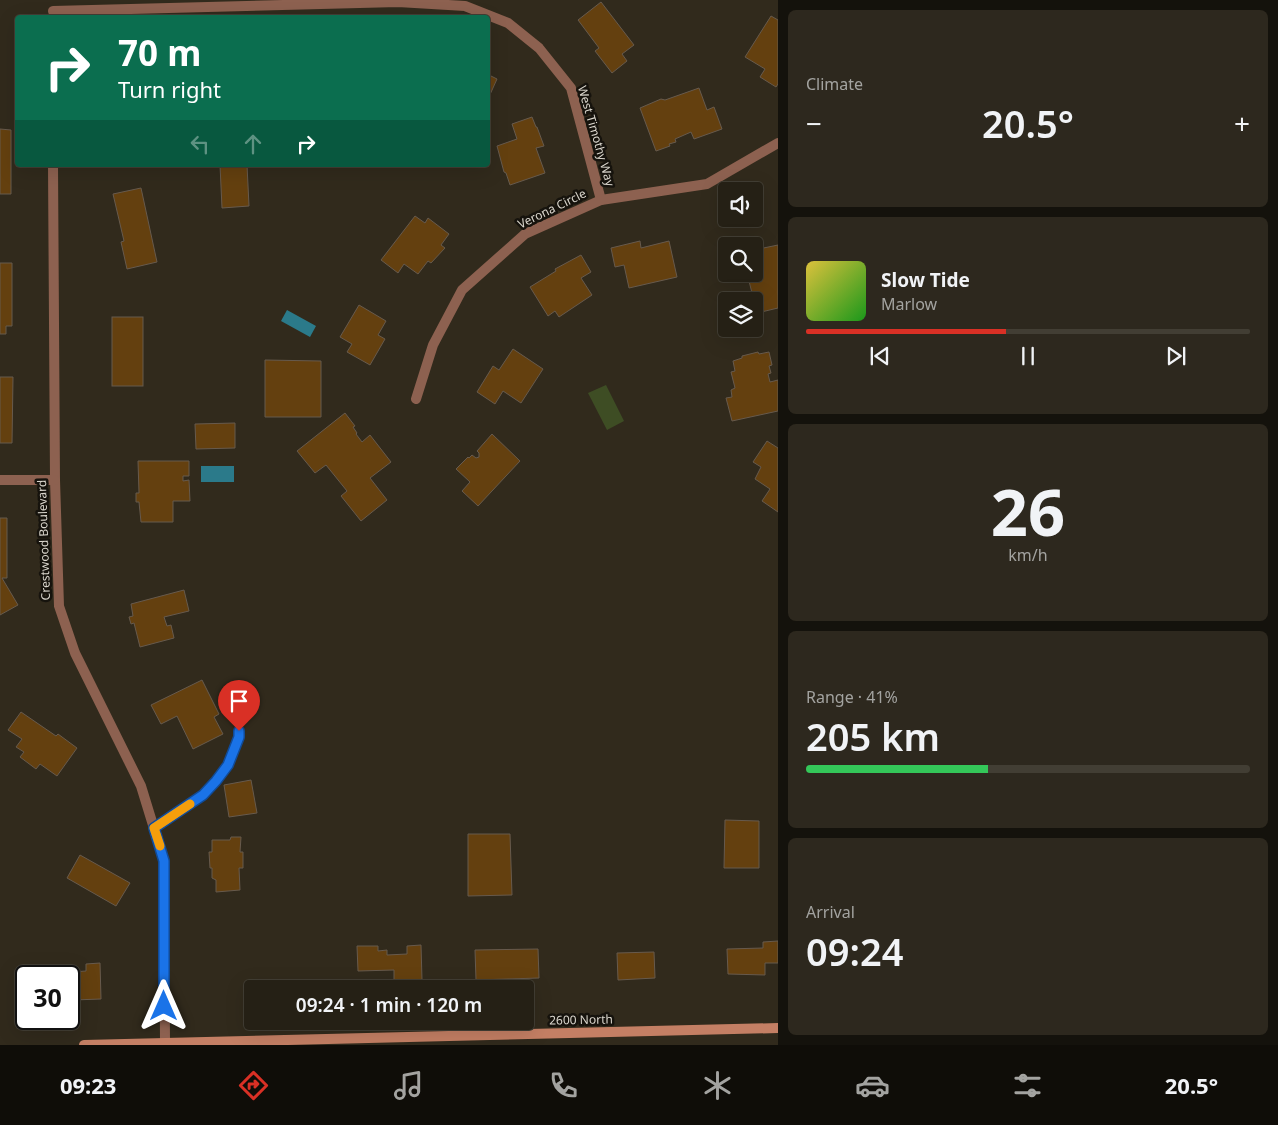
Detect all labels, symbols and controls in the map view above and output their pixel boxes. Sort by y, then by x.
text: 70 m [118,29,201,76]
icon: right [35,35,100,100]
text: Climate [806,73,863,95]
text: Turn right [118,74,221,104]
street label: West Timothy Way [574,84,619,189]
text: 20.5° [982,97,1074,149]
text: − [806,104,822,142]
text: + [1234,104,1250,142]
icon: left [186,130,214,158]
icon: ahead [239,130,267,158]
icon: right [292,130,320,158]
map controls [718,182,763,337]
button: sound [718,182,763,227]
street label: Verona Circle [515,185,589,232]
button: search [718,237,763,282]
text: Slow Tide [881,267,970,293]
button: layers [718,292,763,337]
text: Marlow [881,293,937,315]
icon: previous [866,342,894,370]
icon: pause [1014,342,1042,370]
icon: next [1162,342,1190,370]
text: 26 [991,467,1065,555]
street label: Crestwood Boulevard [33,479,54,601]
text: km/h [1008,544,1048,566]
pin [218,680,260,731]
text: Range · 41% [806,686,898,708]
icon: arrive [225,687,253,715]
text: 205 km [806,710,940,762]
text: Arrival [806,901,855,923]
text: 09:24 [806,925,903,977]
speed limit sign: 30 [15,965,80,1030]
position arrow [137,979,189,1031]
text: 09:24 · 1 min · 120 m [296,992,482,1018]
street label: 2600 North [549,1010,613,1029]
icon: directions [236,1068,271,1103]
icon: music [391,1068,426,1103]
icon: phone [546,1068,581,1103]
icon: climate [700,1068,735,1103]
icon: car [855,1068,890,1103]
icon: filters [1010,1068,1045,1103]
text: 09:23 [60,1070,116,1100]
text: 20.5° [1165,1070,1218,1100]

